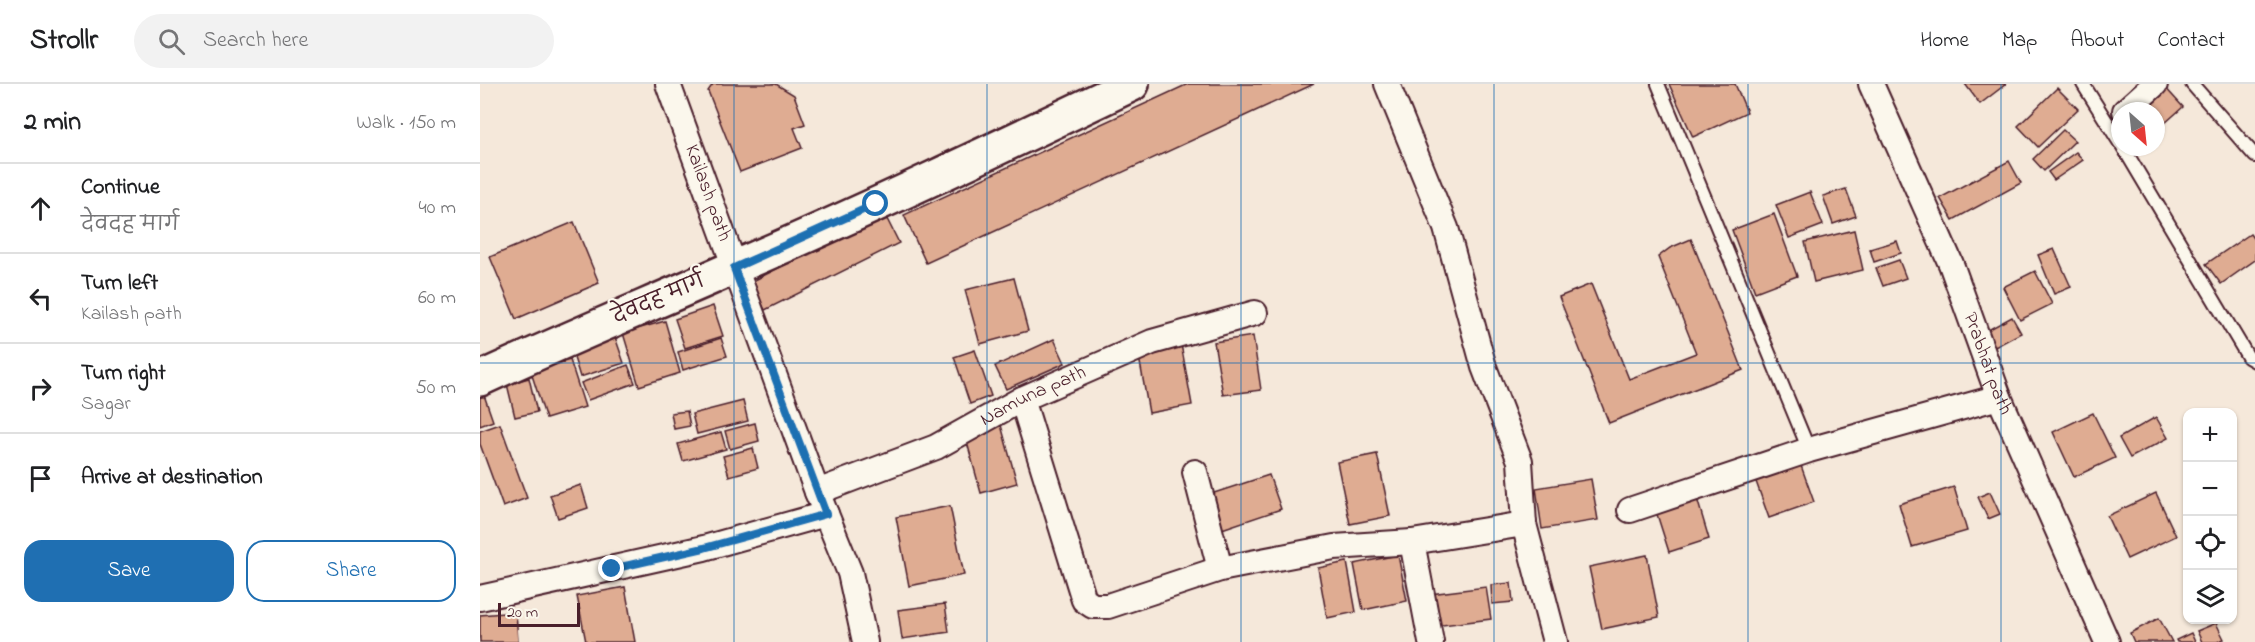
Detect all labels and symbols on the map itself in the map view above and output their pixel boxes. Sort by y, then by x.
north arrow [2111,102,2165,156]
street label: Kailash path [677,141,739,245]
route start [862,190,888,216]
street label: देवदह मार्ग [605,263,711,333]
street label: Prabhat path [1955,308,2020,420]
street label: Namuna path [975,358,1091,434]
route end [598,555,624,581]
scale bar [498,600,580,628]

